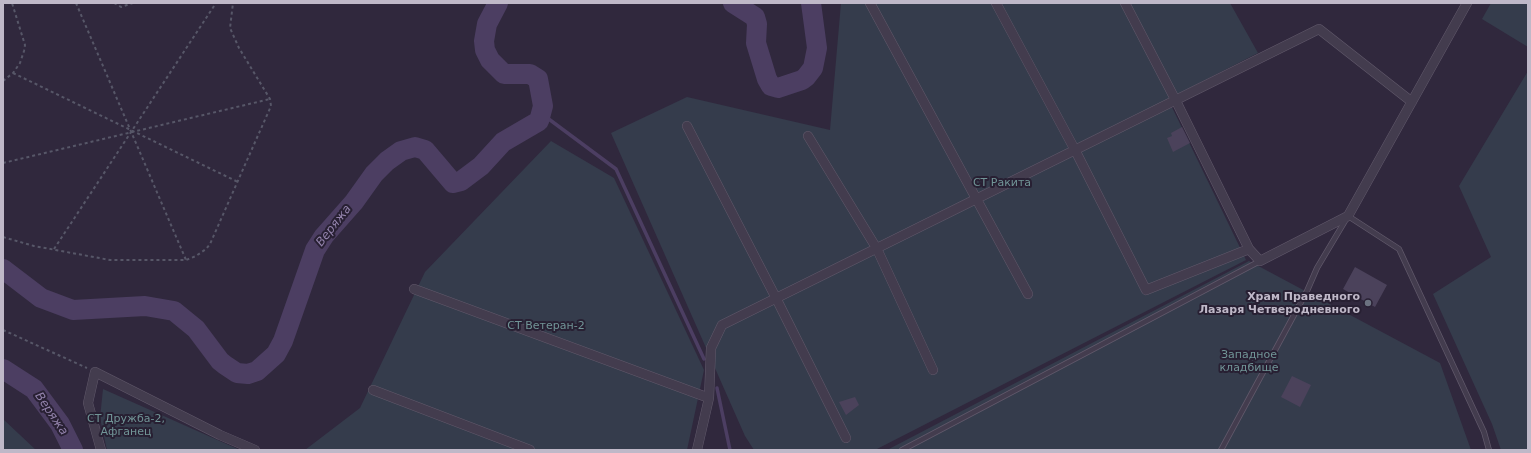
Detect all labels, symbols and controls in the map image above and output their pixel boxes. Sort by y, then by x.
park label: СТ Ракита [973,176,1031,190]
water label: Веряжа [313,202,355,250]
place label: Храм Праведного Лазаря Четверодневного [1199,290,1360,316]
marker: Храм Праведного Лазаря Четверодневного [1363,298,1373,308]
park label: СТ Ветеран-2 [507,319,585,333]
park label: Западное кладбище [1219,348,1279,374]
water label: Веряжа [31,390,71,438]
park label: СТ Дружба-2, Афганец [87,412,165,438]

